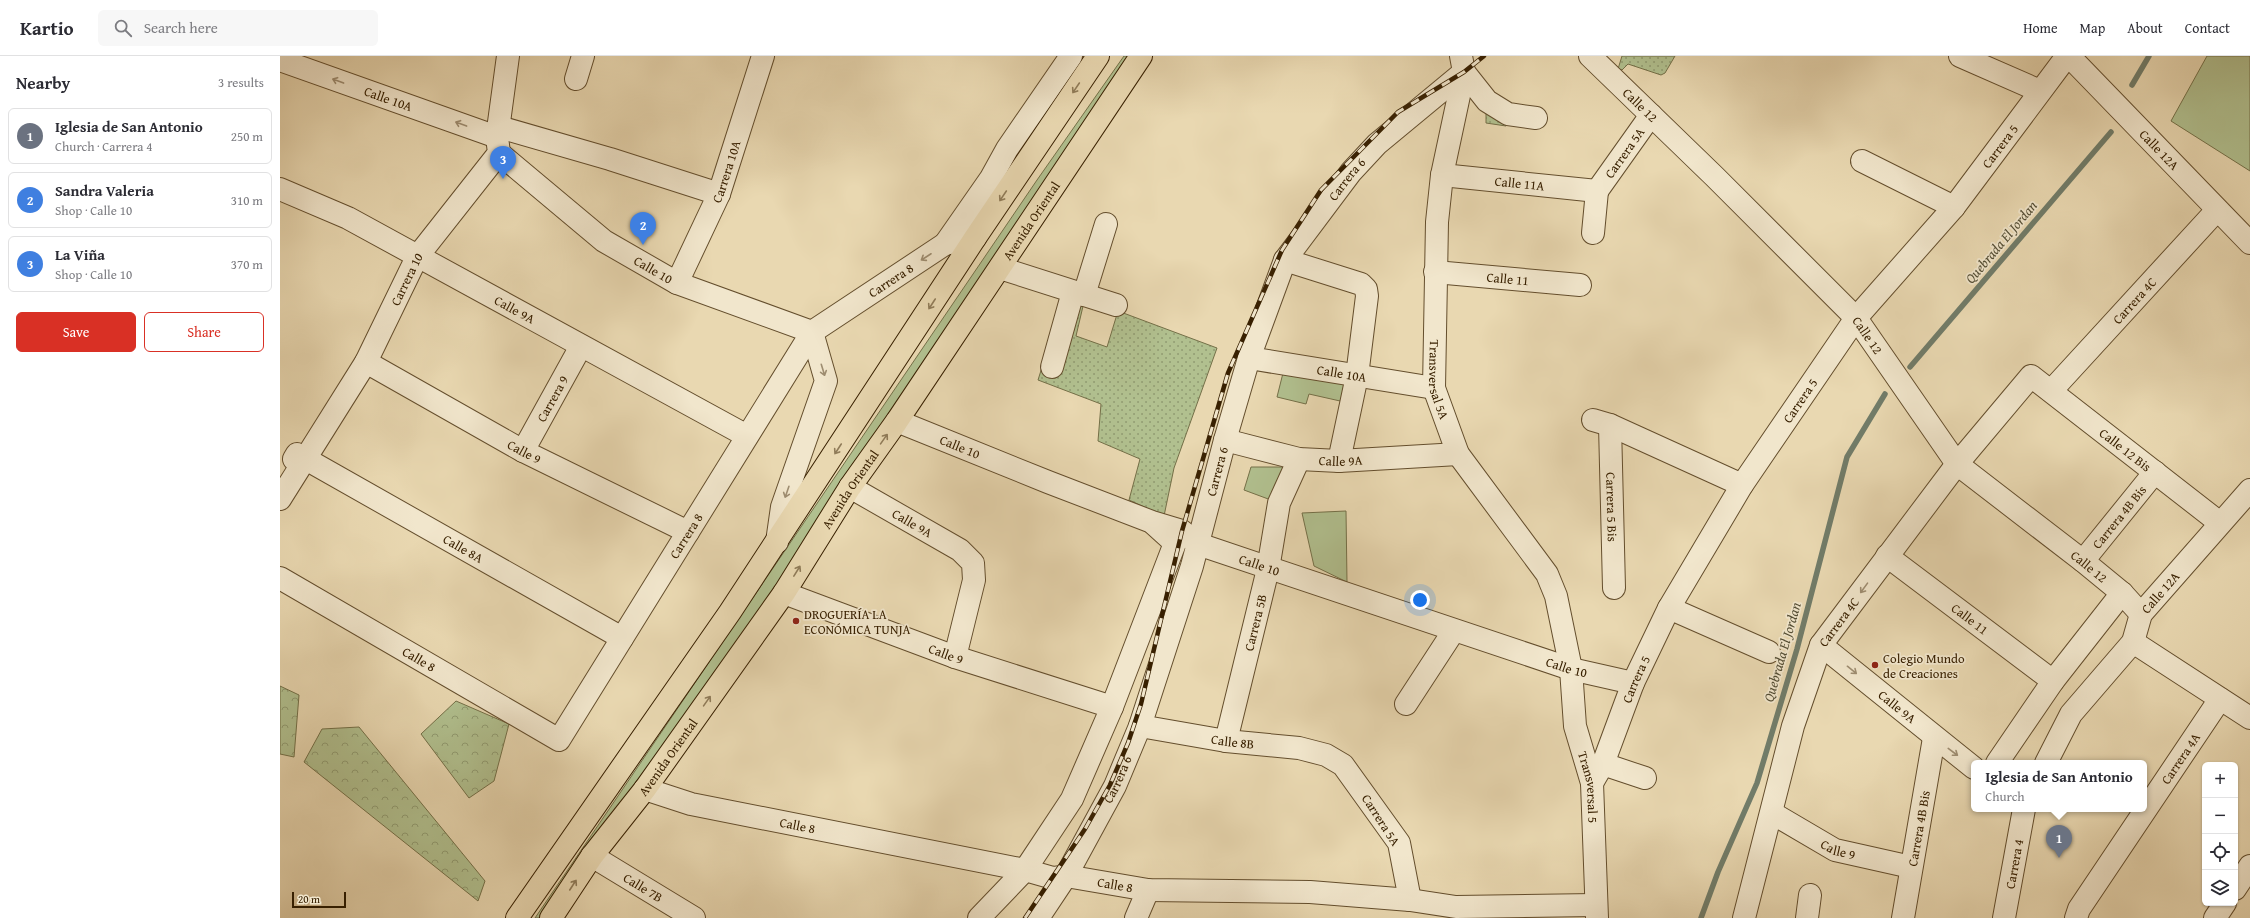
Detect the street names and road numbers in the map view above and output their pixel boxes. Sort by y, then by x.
street label: Calle 10A [362,81,415,116]
street label: Calle 12 [1619,83,1662,126]
street label: Carrera 5 [1977,120,2022,172]
street label: Carrera 5A [1600,123,1649,182]
street label: Calle 12A [2135,125,2184,174]
street label: Carrera 10A [707,138,745,206]
street label: Carrera 6 [1323,153,1369,204]
street label: Calle 11A [1494,171,1546,195]
street label: Avenida Oriental [998,177,1064,264]
street label: Carrera 10 [385,248,427,309]
street label: Calle 10 [630,251,676,288]
street label: Carrera 8 [864,258,917,302]
street label: Calle 11 [1486,267,1530,290]
street label: Carrera 4C [2108,273,2161,328]
street label: Calle 9A [491,290,539,328]
street label: Calle 12 [1848,312,1888,358]
street label: Transversal 5A [1424,340,1454,422]
street label: Calle 10A [1316,360,1368,386]
street label: Carrera 9 [532,372,573,425]
street label: Carrera 5 [1778,374,1822,427]
street label: Calle 12 Bis [2096,423,2155,476]
street label: Calle 10 [937,430,983,463]
street label: Calle 9 [504,435,545,468]
street label: Carrera 6 [1201,445,1232,498]
street label: Avenida Oriental [817,446,883,532]
street label: Calle 9A [1318,450,1363,471]
street label: Carrera 5 Bis [1602,472,1622,542]
street label: Carrera 4B Bis [2087,481,2150,553]
street label: Calle 9A [889,504,936,542]
street label: Carrera 8 [664,509,707,562]
street label: Calle 8A [440,529,487,567]
street label: Calle 12 [2067,546,2112,587]
street label: Calle 10 [1236,549,1282,580]
street label: Calle 12A [2136,567,2184,617]
street label: Carrera 5B [1239,592,1271,653]
street label: Carrera 4C [1814,593,1863,650]
street label: Calle 11 [1948,598,1993,639]
street label: Calle 9 [926,638,966,669]
street label: Calle 8 [399,642,439,676]
street label: Calle 10 [1544,652,1589,682]
street label: Carrera 5 [1617,652,1654,706]
street label: Calle 9A [1874,685,1920,728]
street label: Avenida Oriental [634,714,702,800]
street label: Calle 8B [1210,729,1255,753]
street label: Carrera 4A [2156,729,2204,788]
street label: Transversal 5 [1573,749,1603,823]
street label: Carrera 6 [1098,753,1136,806]
street label: Carrera 4B Bis [1903,789,1934,868]
street label: Carrera 5A [1357,790,1405,850]
street label: Calle 8 [778,812,817,838]
street label: Calle 9 [1817,834,1857,864]
street label: Carrera 4 [2000,837,2028,890]
street label: Calle 7B [620,868,667,906]
street label: Calle 8 [1096,872,1134,897]

